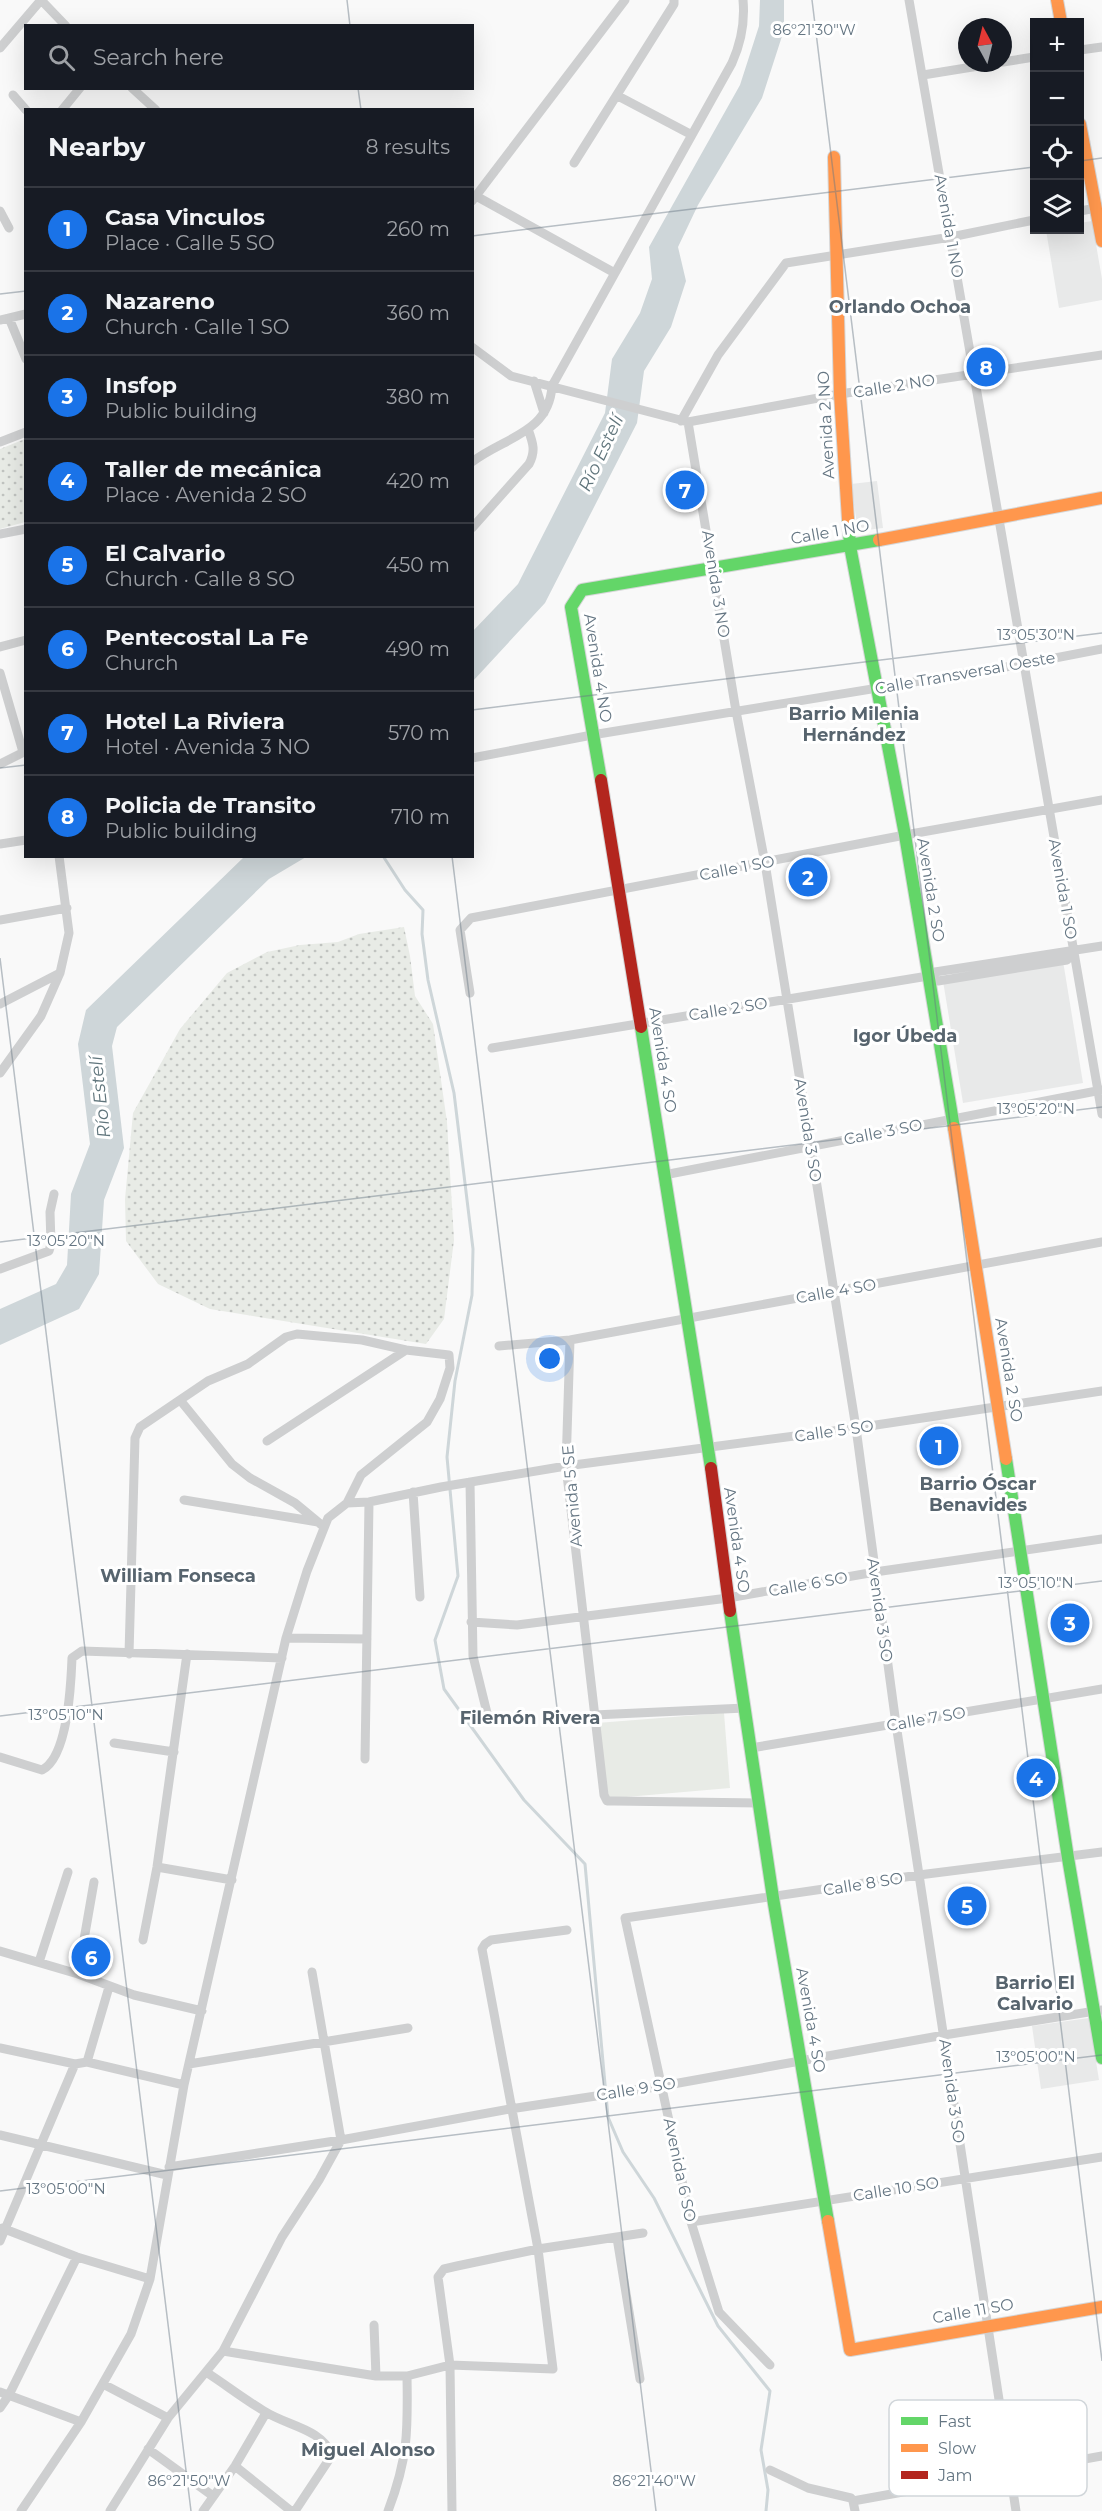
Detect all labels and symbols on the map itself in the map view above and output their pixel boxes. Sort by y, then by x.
north arrow [958,18,1012,72]
text: 86°21'30"W [772,20,856,39]
street label: Avenida 1 NO [931,173,967,279]
district label: Orlando Ochoa [829,296,971,318]
pin: 8 [966,344,1006,389]
street label: Avenida 2 NO [814,370,838,480]
street label: Calle 2 NO [852,370,936,402]
water label: Río Estelí [574,409,629,495]
pin: 7 [666,468,704,512]
street label: Calle 1 NO [789,516,871,548]
street label: Avenida 3 NO [698,529,734,639]
street label: Avenida 4 NO [580,612,616,724]
text: 13°05'30"N [997,625,1075,644]
street label: Calle Transversal Oeste [873,648,1057,698]
district label: Barrio Milenia Hernández [789,703,919,746]
street label: Avenida 2 SO [913,837,949,943]
street label: Avenida 1 SO [1045,837,1081,941]
street label: Calle 1 SO [698,851,776,885]
pin: 2 [788,854,828,900]
street label: Calle 2 SO [687,993,769,1025]
street label: Avenida 4 SO [645,1006,681,1114]
district label: Igor Úbeda [853,1025,957,1047]
water label: Río Estelí [85,1053,115,1139]
street label: Avenida 3 SO [790,1077,826,1183]
text: 13°05'20"N [997,1099,1075,1118]
street label: Calle 3 SO [842,1115,924,1149]
text: 13°05'20"N [27,1231,105,1250]
street label: Calle 4 SO [794,1275,878,1307]
street label: Avenida 2 SO [991,1317,1027,1423]
your location [535,1344,564,1373]
street label: Calle 5 SO [793,1416,875,1446]
pin: 1 [920,1424,958,1468]
street label: Avenida 5 SE [558,1444,586,1548]
district label: Barrio Óscar Benavides [920,1473,1037,1516]
street label: Avenida 4 SO [720,1486,754,1594]
street label: Avenida 3 SO [863,1557,897,1663]
district label: William Fonseca [100,1565,256,1587]
street label: Calle 6 SO [767,1568,849,1600]
text: 13°05'10"N [998,1573,1074,1592]
pin: 3 [1050,1600,1090,1646]
street label: Calle 7 SO [885,1703,967,1735]
text: 13°05'10"N [28,1705,104,1724]
district label: Filemón Rivera [460,1707,600,1729]
pin: 4 [1016,1756,1056,1800]
street label: Calle 8 SO [822,1868,904,1900]
pin: 5 [948,1884,986,1928]
pin: 6 [72,1934,110,1980]
street label: Avenida 4 SO [792,1966,830,2074]
district label: Barrio El Calvario [995,1972,1075,2015]
street label: Avenida 3 SO [935,2038,969,2144]
text: 13°05'00"N [996,2047,1076,2066]
street label: Calle 9 SO [595,2073,677,2105]
street label: Avenida 6 SO [660,2116,700,2224]
street label: Calle 10 SO [852,2173,940,2205]
text: 13°05'00"N [26,2179,106,2198]
street label: Calle 11 SO [931,2295,1015,2327]
legend [889,2400,1087,2496]
text: Fast [938,2412,972,2431]
district label: Miguel Alonso [301,2439,435,2461]
text: Slow [938,2439,976,2458]
text: Jam [937,2466,972,2485]
text: 86°21'50"W [147,2471,231,2490]
text: 86°21'40"W [612,2471,696,2490]

